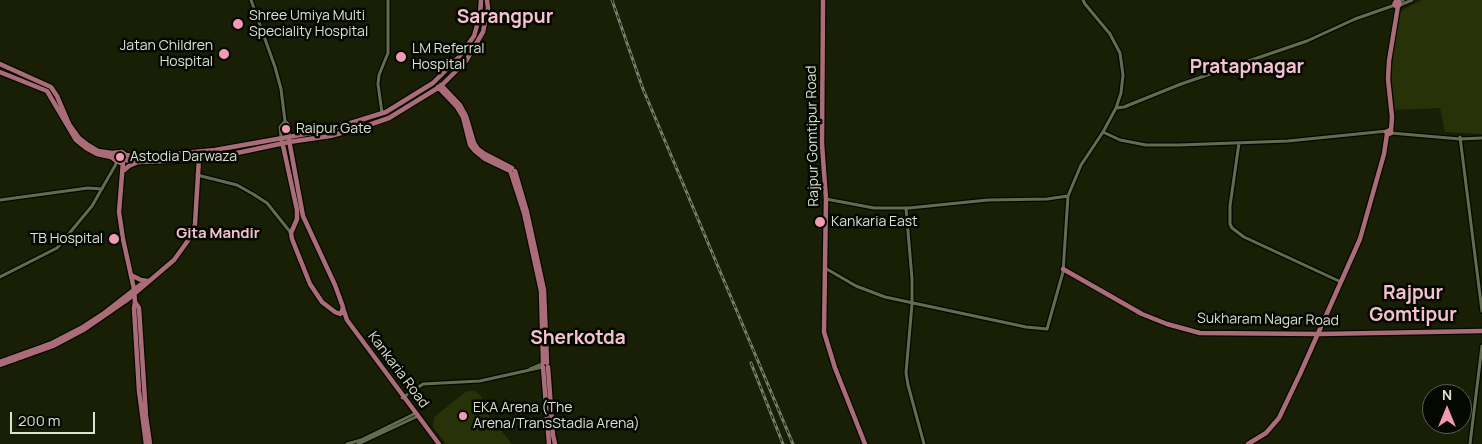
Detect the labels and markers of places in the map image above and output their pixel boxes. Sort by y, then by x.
place label: Shree Umiya Multi Speciality Hospital [249,8,368,40]
marker: Shree Umiya Multi Speciality Hospital [231,17,245,31]
place label: Jatan Children Hospital [120,38,213,70]
place label: LM Referral Hospital [412,41,484,74]
marker: Jatan Children Hospital [217,47,231,61]
marker: LM Referral Hospital [394,50,408,64]
place label: Raipur Gate [296,121,371,137]
marker: Raipur Gate [280,123,292,135]
place label: Astodia Darwaza [130,149,237,165]
marker: Astodia Darwaza [114,151,126,163]
place label: Kankaria East [831,214,918,230]
marker: Kankaria East [813,215,827,229]
place label: TB Hospital [30,231,103,247]
marker: TB Hospital [107,232,121,246]
place label: EKA Arena (The Arena/TransStadia Arena) [473,400,640,432]
marker: EKA Arena (The Arena/TransStadia Arena) [457,410,469,422]

